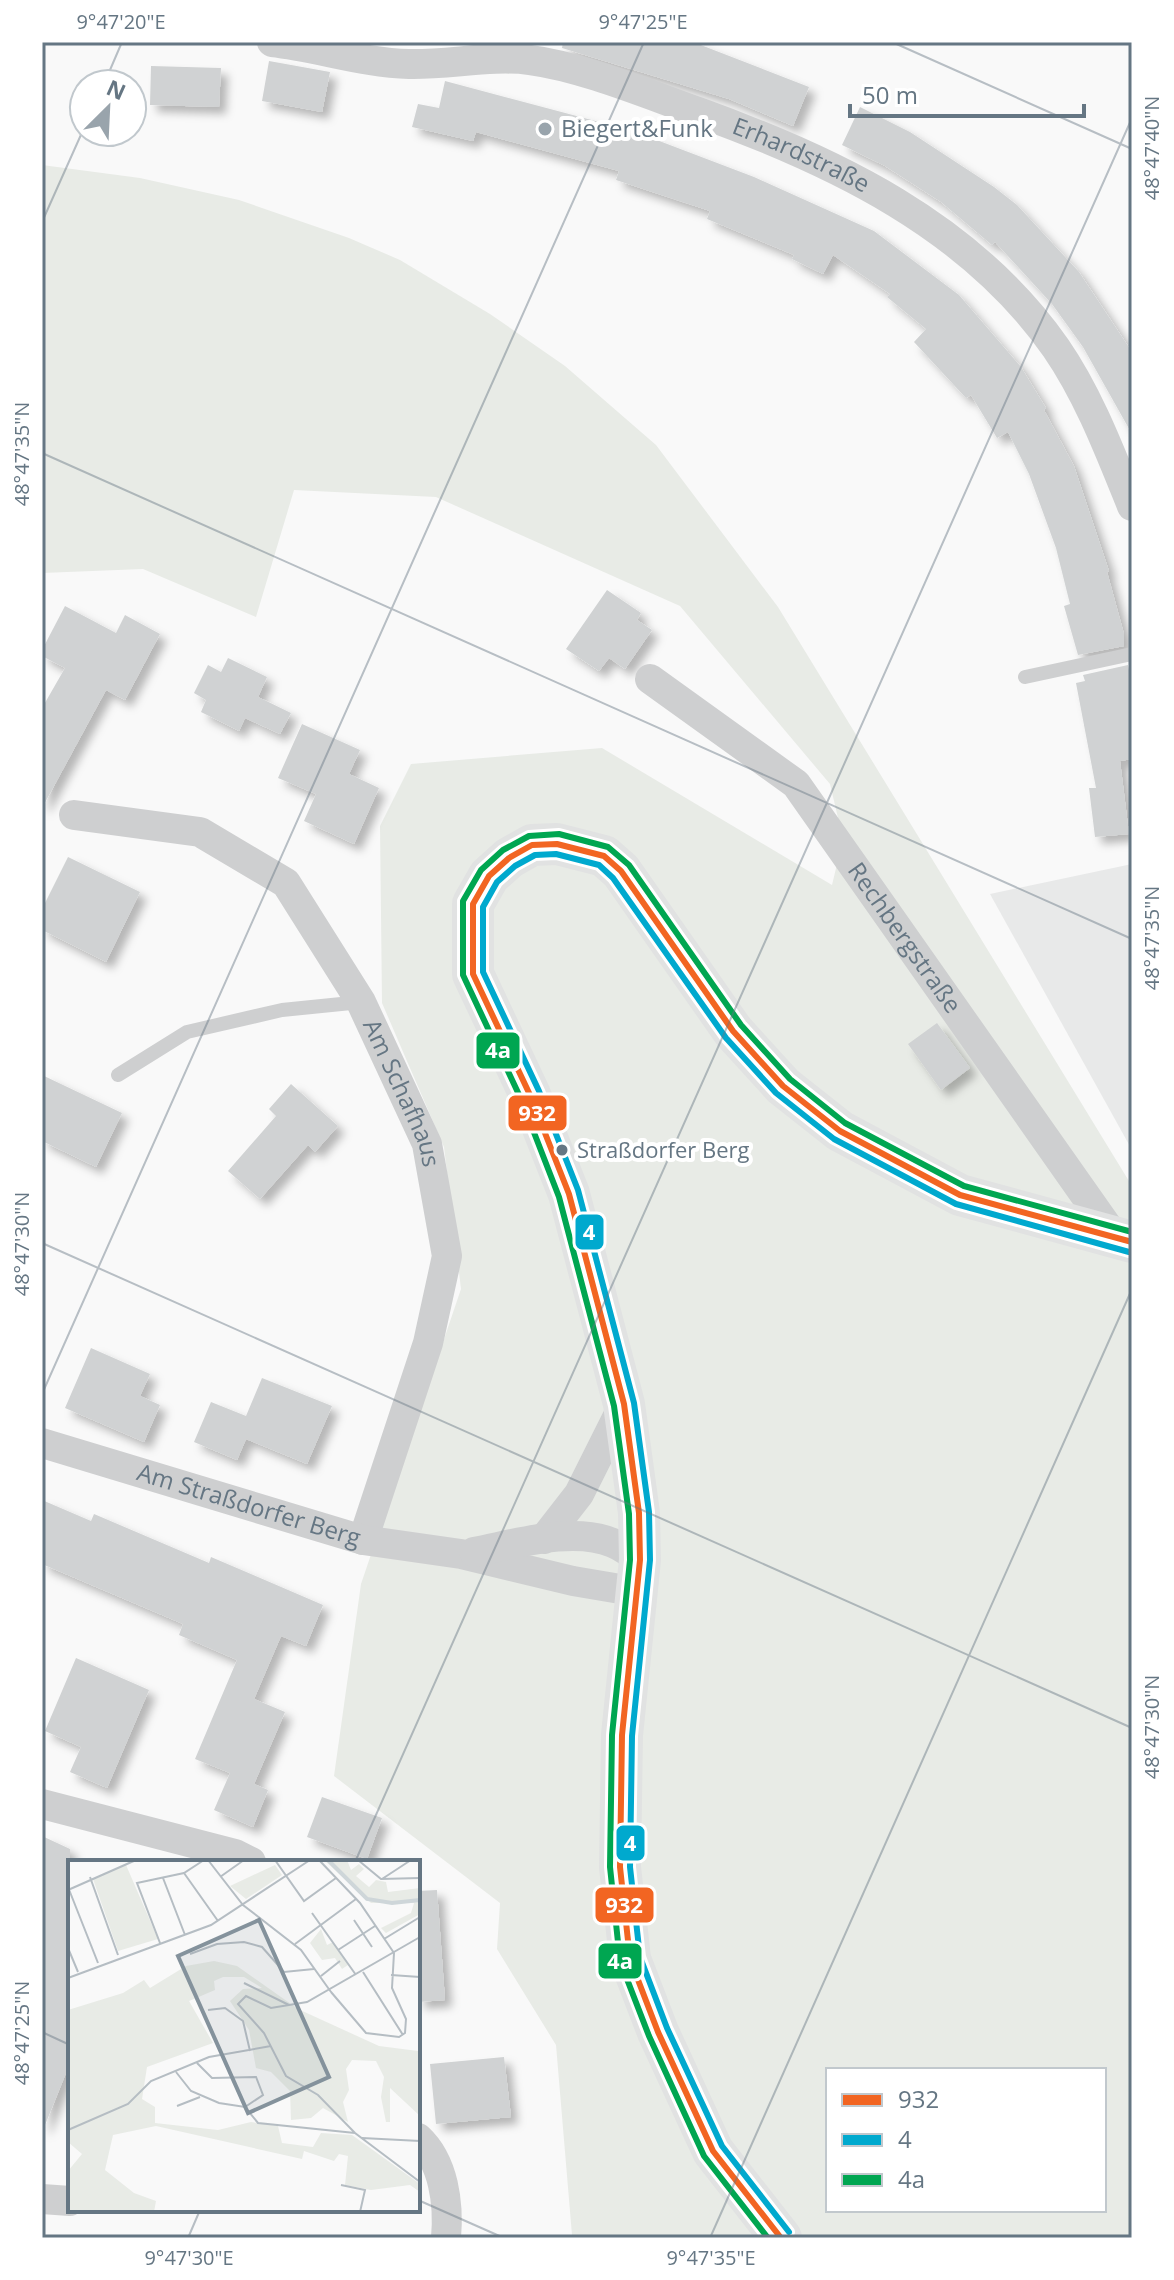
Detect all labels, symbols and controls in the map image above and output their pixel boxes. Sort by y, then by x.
text: 9°47'20"E [76,8,166,35]
text: 9°47'25"E [598,8,688,35]
north arrow [68,68,148,148]
scale bar [850,68,1084,118]
text: N [102,71,131,106]
text: 50 m [862,78,918,111]
text: 48°47'40"N [1138,96,1165,200]
street label: Erhardstraße [728,108,876,199]
place label: Biegert&Funk [561,111,713,144]
marker: Biegert&Funk [536,120,554,138]
text: 48°47'35"N [8,402,35,506]
street label: Rechbergstraße [841,855,970,1019]
text: 48°47'35"N [1138,886,1165,990]
street label: Am Schafhaus [356,1013,449,1169]
line badge: 4a [475,1031,521,1070]
text: 4a [485,1034,511,1064]
line badge: 932 [507,1094,568,1132]
text: 932 [518,1097,556,1127]
place label: Straßdorfer Berg [577,1134,750,1164]
marker: Straßdorfer Berg [554,1142,570,1158]
text: 48°47'30"N [8,1192,35,1296]
line badge: 4 [574,1213,605,1251]
text: 4 [583,1216,596,1246]
street label: Am Straßdorfer Berg [133,1455,365,1553]
text: 48°47'30"N [1138,1675,1165,1779]
line badge: 4 [615,1824,646,1862]
text: 4 [624,1827,637,1857]
inset map [68,1860,420,2212]
line badge: 932 [594,1886,655,1924]
text: 932 [605,1889,643,1919]
line badge: 4a [597,1942,643,1980]
text: 4a [607,1945,633,1975]
text: 48°47'25"N [8,1981,35,2085]
legend [826,2068,1106,2212]
text: 932 [898,2082,939,2115]
text: 4 [898,2122,912,2155]
text: 4a [898,2162,925,2195]
text: 9°47'30"E [144,2244,234,2271]
text: 9°47'35"E [666,2244,756,2271]

